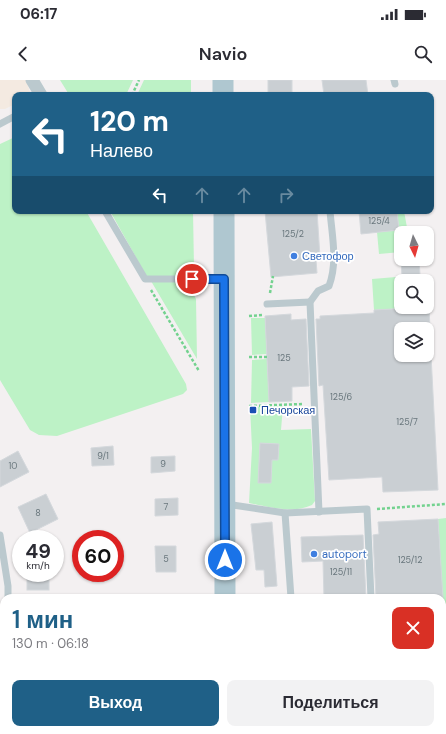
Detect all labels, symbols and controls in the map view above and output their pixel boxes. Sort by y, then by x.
text: 06:17 [20,4,57,24]
text: Navio [199,42,247,66]
icon: back [12,43,34,65]
icon: search [412,43,434,65]
text: 120 m [90,103,169,140]
icon: left [24,108,76,160]
text: Налево [90,139,153,163]
icon: left [149,184,171,206]
icon: ahead [191,184,213,206]
icon: ahead [233,184,255,206]
icon: right [275,184,297,206]
house number: 125/4 [368,215,390,227]
north arrow [394,226,434,266]
map controls [394,226,434,362]
house number: 125/2 [282,228,304,240]
place label: Светофор [302,249,354,263]
marker: Светофор [289,251,299,261]
pin [175,262,209,296]
icon: arrive [181,268,203,290]
button: search [394,274,434,314]
button: layers [394,322,434,362]
house number: 125 [277,352,291,364]
house number: 125/6 [330,391,352,403]
place label: Печорская [261,403,315,417]
marker: Печорская [248,405,258,415]
house number: 125/7 [396,416,418,428]
house number: 9/1 [97,450,109,462]
house number: 9 [160,458,166,470]
house number: 10 [9,460,17,472]
house number: 7 [164,501,169,513]
house number: 8 [35,507,41,519]
speed limit sign: 60 [72,530,124,582]
text: 49 [25,538,51,564]
position arrow [204,539,246,581]
place label: autoport [322,547,367,561]
marker: autoport [309,549,319,559]
house number: 5 [163,553,169,565]
house number: 125/12 [398,554,422,566]
text: km/h [26,559,50,572]
house number: 125/11 [330,566,352,578]
text: 1 мин [12,604,73,635]
button: close [392,607,434,649]
text: 130 m · 06:18 [12,635,89,652]
button: Выход [12,680,219,726]
button: Поделиться [227,680,434,726]

